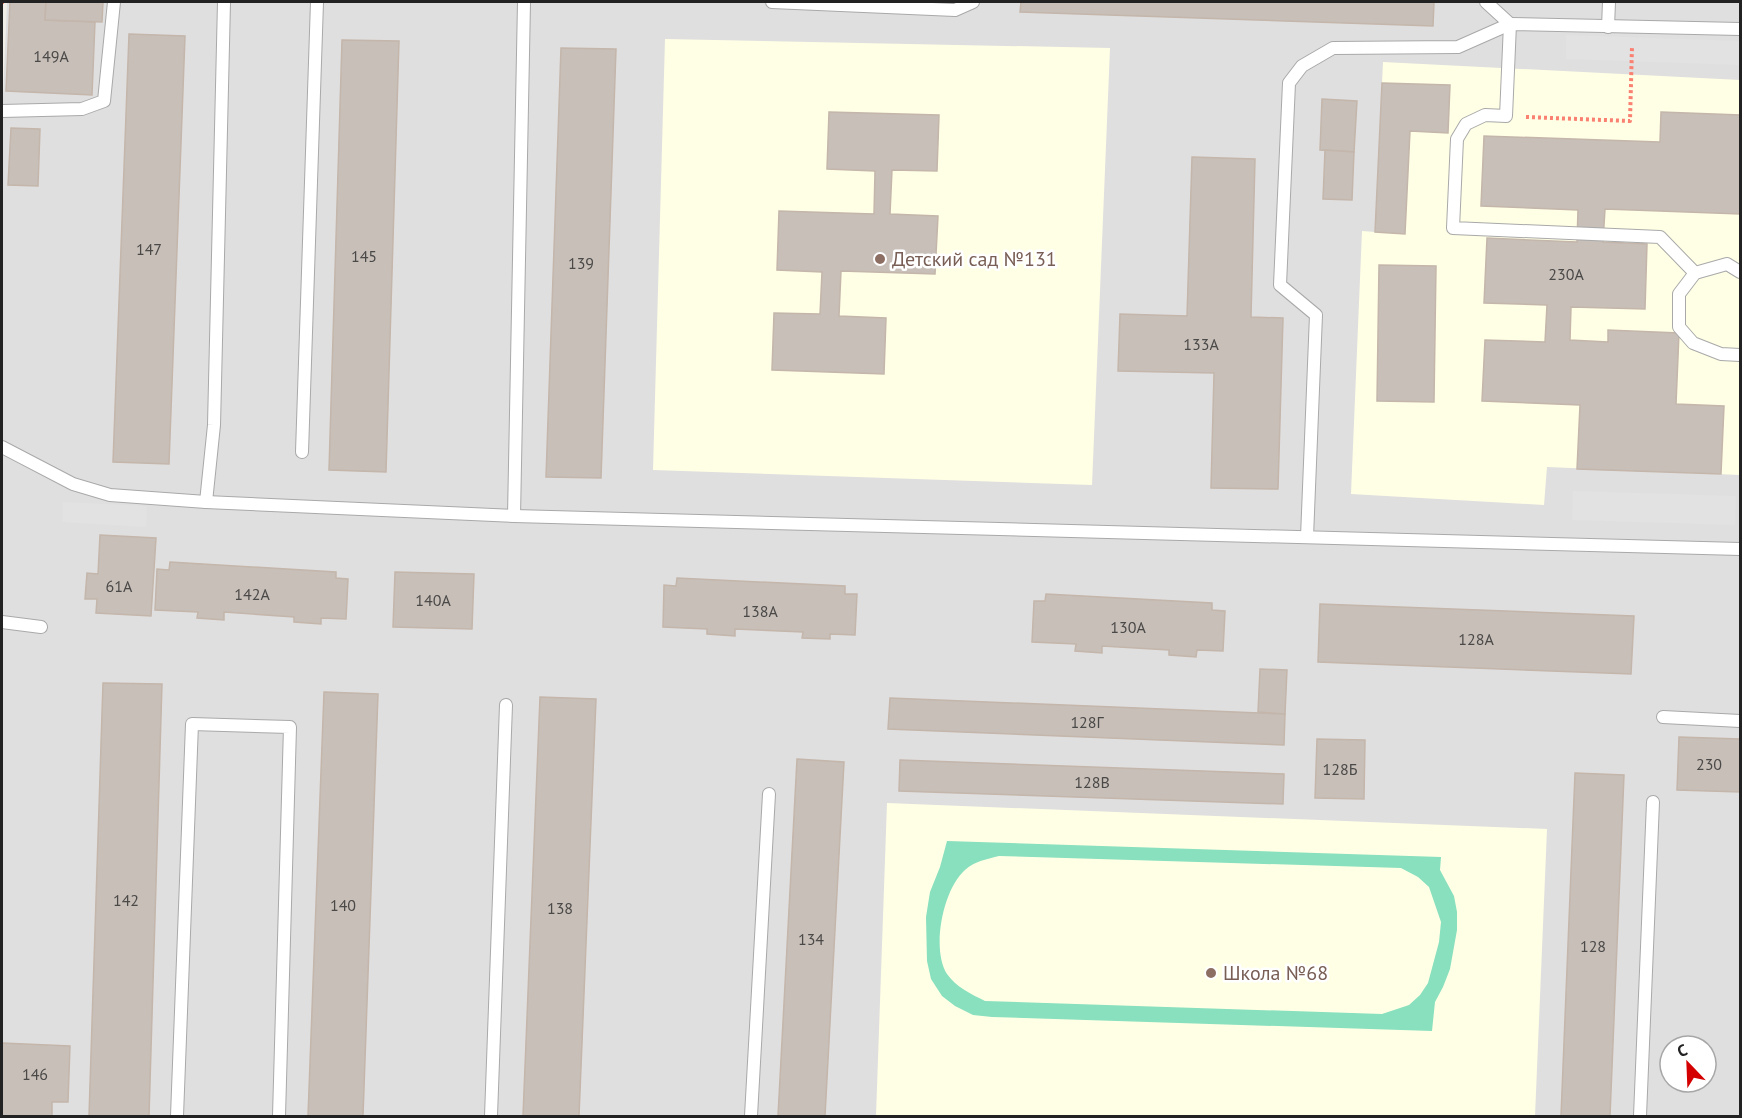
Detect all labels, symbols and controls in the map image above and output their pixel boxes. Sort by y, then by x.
house number: 149А [33,46,69,66]
house number: 147 [136,239,162,259]
house number: 145 [351,246,377,266]
place label: Детский сад №131 [892,246,1057,272]
marker: Детский сад №131 [873,252,887,266]
house number: 139 [568,253,594,273]
house number: 230А [1548,264,1584,284]
house number: 133А [1183,334,1219,354]
house number: 61А [106,576,133,596]
house number: 142А [234,584,270,604]
house number: 140А [415,590,451,610]
house number: 138А [742,601,778,621]
house number: 130А [1110,617,1146,637]
house number: 128А [1458,629,1494,649]
house number: 128Г [1070,712,1105,732]
house number: 230 [1696,754,1722,774]
house number: 128Б [1323,759,1358,779]
house number: 128В [1074,772,1110,792]
house number: 142 [113,890,139,910]
house number: 140 [330,895,356,915]
house number: 138 [547,898,573,918]
house number: 134 [798,929,824,949]
house number: 128 [1580,936,1606,956]
place label: Школа №68 [1223,960,1328,986]
marker: Школа №68 [1204,966,1218,980]
north arrow [1658,1034,1718,1094]
text: С [1674,1039,1690,1061]
house number: 146 [22,1064,48,1084]

